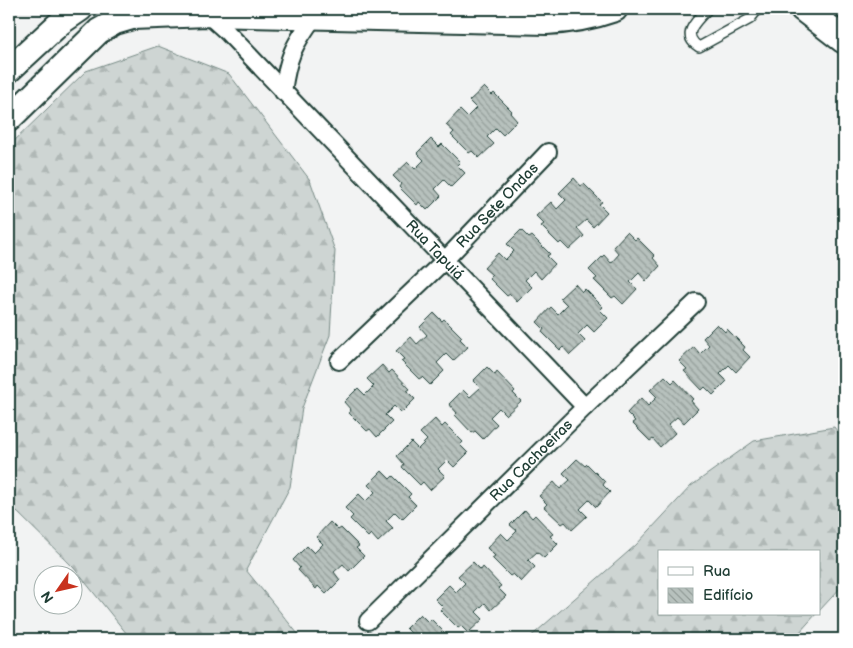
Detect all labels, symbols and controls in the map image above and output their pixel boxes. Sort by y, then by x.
street label: Rua Sete Ondas [452,158,543,252]
street label: Rua Tapuiá [402,216,468,284]
street label: Rua Cachoeiras [486,415,577,505]
legend [658,550,820,616]
text: Rua [703,562,731,581]
north arrow [32,566,82,616]
text: Edifício [703,586,753,605]
text: N [38,588,58,606]

